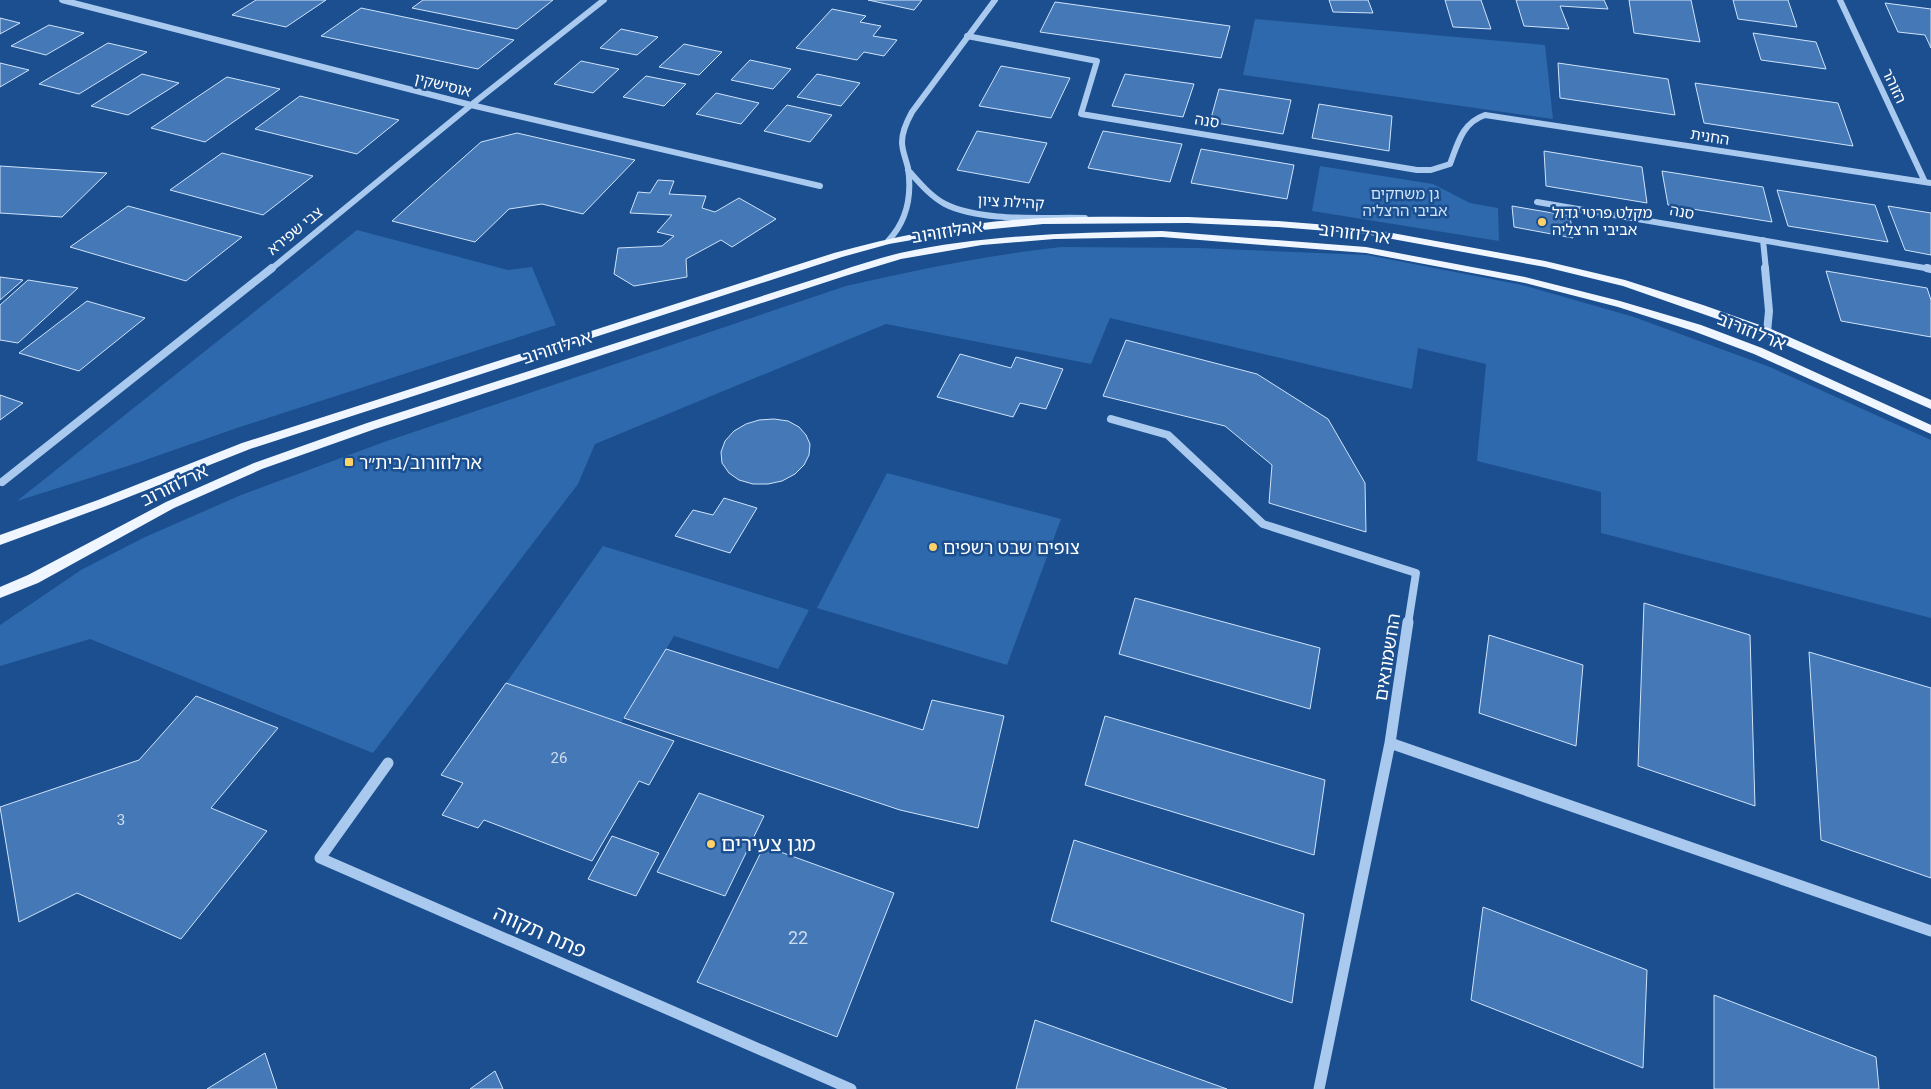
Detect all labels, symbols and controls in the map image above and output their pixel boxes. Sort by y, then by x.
street label: הזוהר [1878,66,1910,106]
street label: אוסישקין [413,69,473,101]
street label: סנה [1193,110,1221,132]
street label: החנית [1689,125,1731,149]
park label: גן משחקים אביבי הרצליה [1362,185,1448,220]
street label: קהילת ציון [977,191,1045,213]
street label: סנה [1668,201,1696,223]
street label: צבי שפירא [264,203,326,259]
place label: מקלט פרטי גדול אביבי הרצליה [1552,204,1652,239]
street label: ארלוזורוב [910,215,984,247]
marker: מקלט פרטי גדול אביבי הרצליה [1536,216,1548,228]
street label: ארלוזורוב [1318,218,1392,248]
street label: ארלוזורוב [1715,308,1789,354]
street label: ארלוזורוב [520,326,594,368]
place label: ארלוזורוב/בית״ר [359,452,482,473]
marker: ארלוזורוב/בית״ר [343,456,355,468]
street label: ארלוזורוב [137,460,211,510]
place label: צופים שבט רשפים [943,537,1080,558]
marker: צופים שבט רשפים [927,541,939,553]
street label: החשמונאים [1370,612,1404,702]
house number: 26 [551,749,567,767]
house number: 3 [117,811,125,829]
place label: מגן צעירים [721,832,816,856]
marker: מגן צעירים [705,838,717,850]
street label: פתח תקווה [490,901,590,963]
house number: 22 [788,927,808,948]

